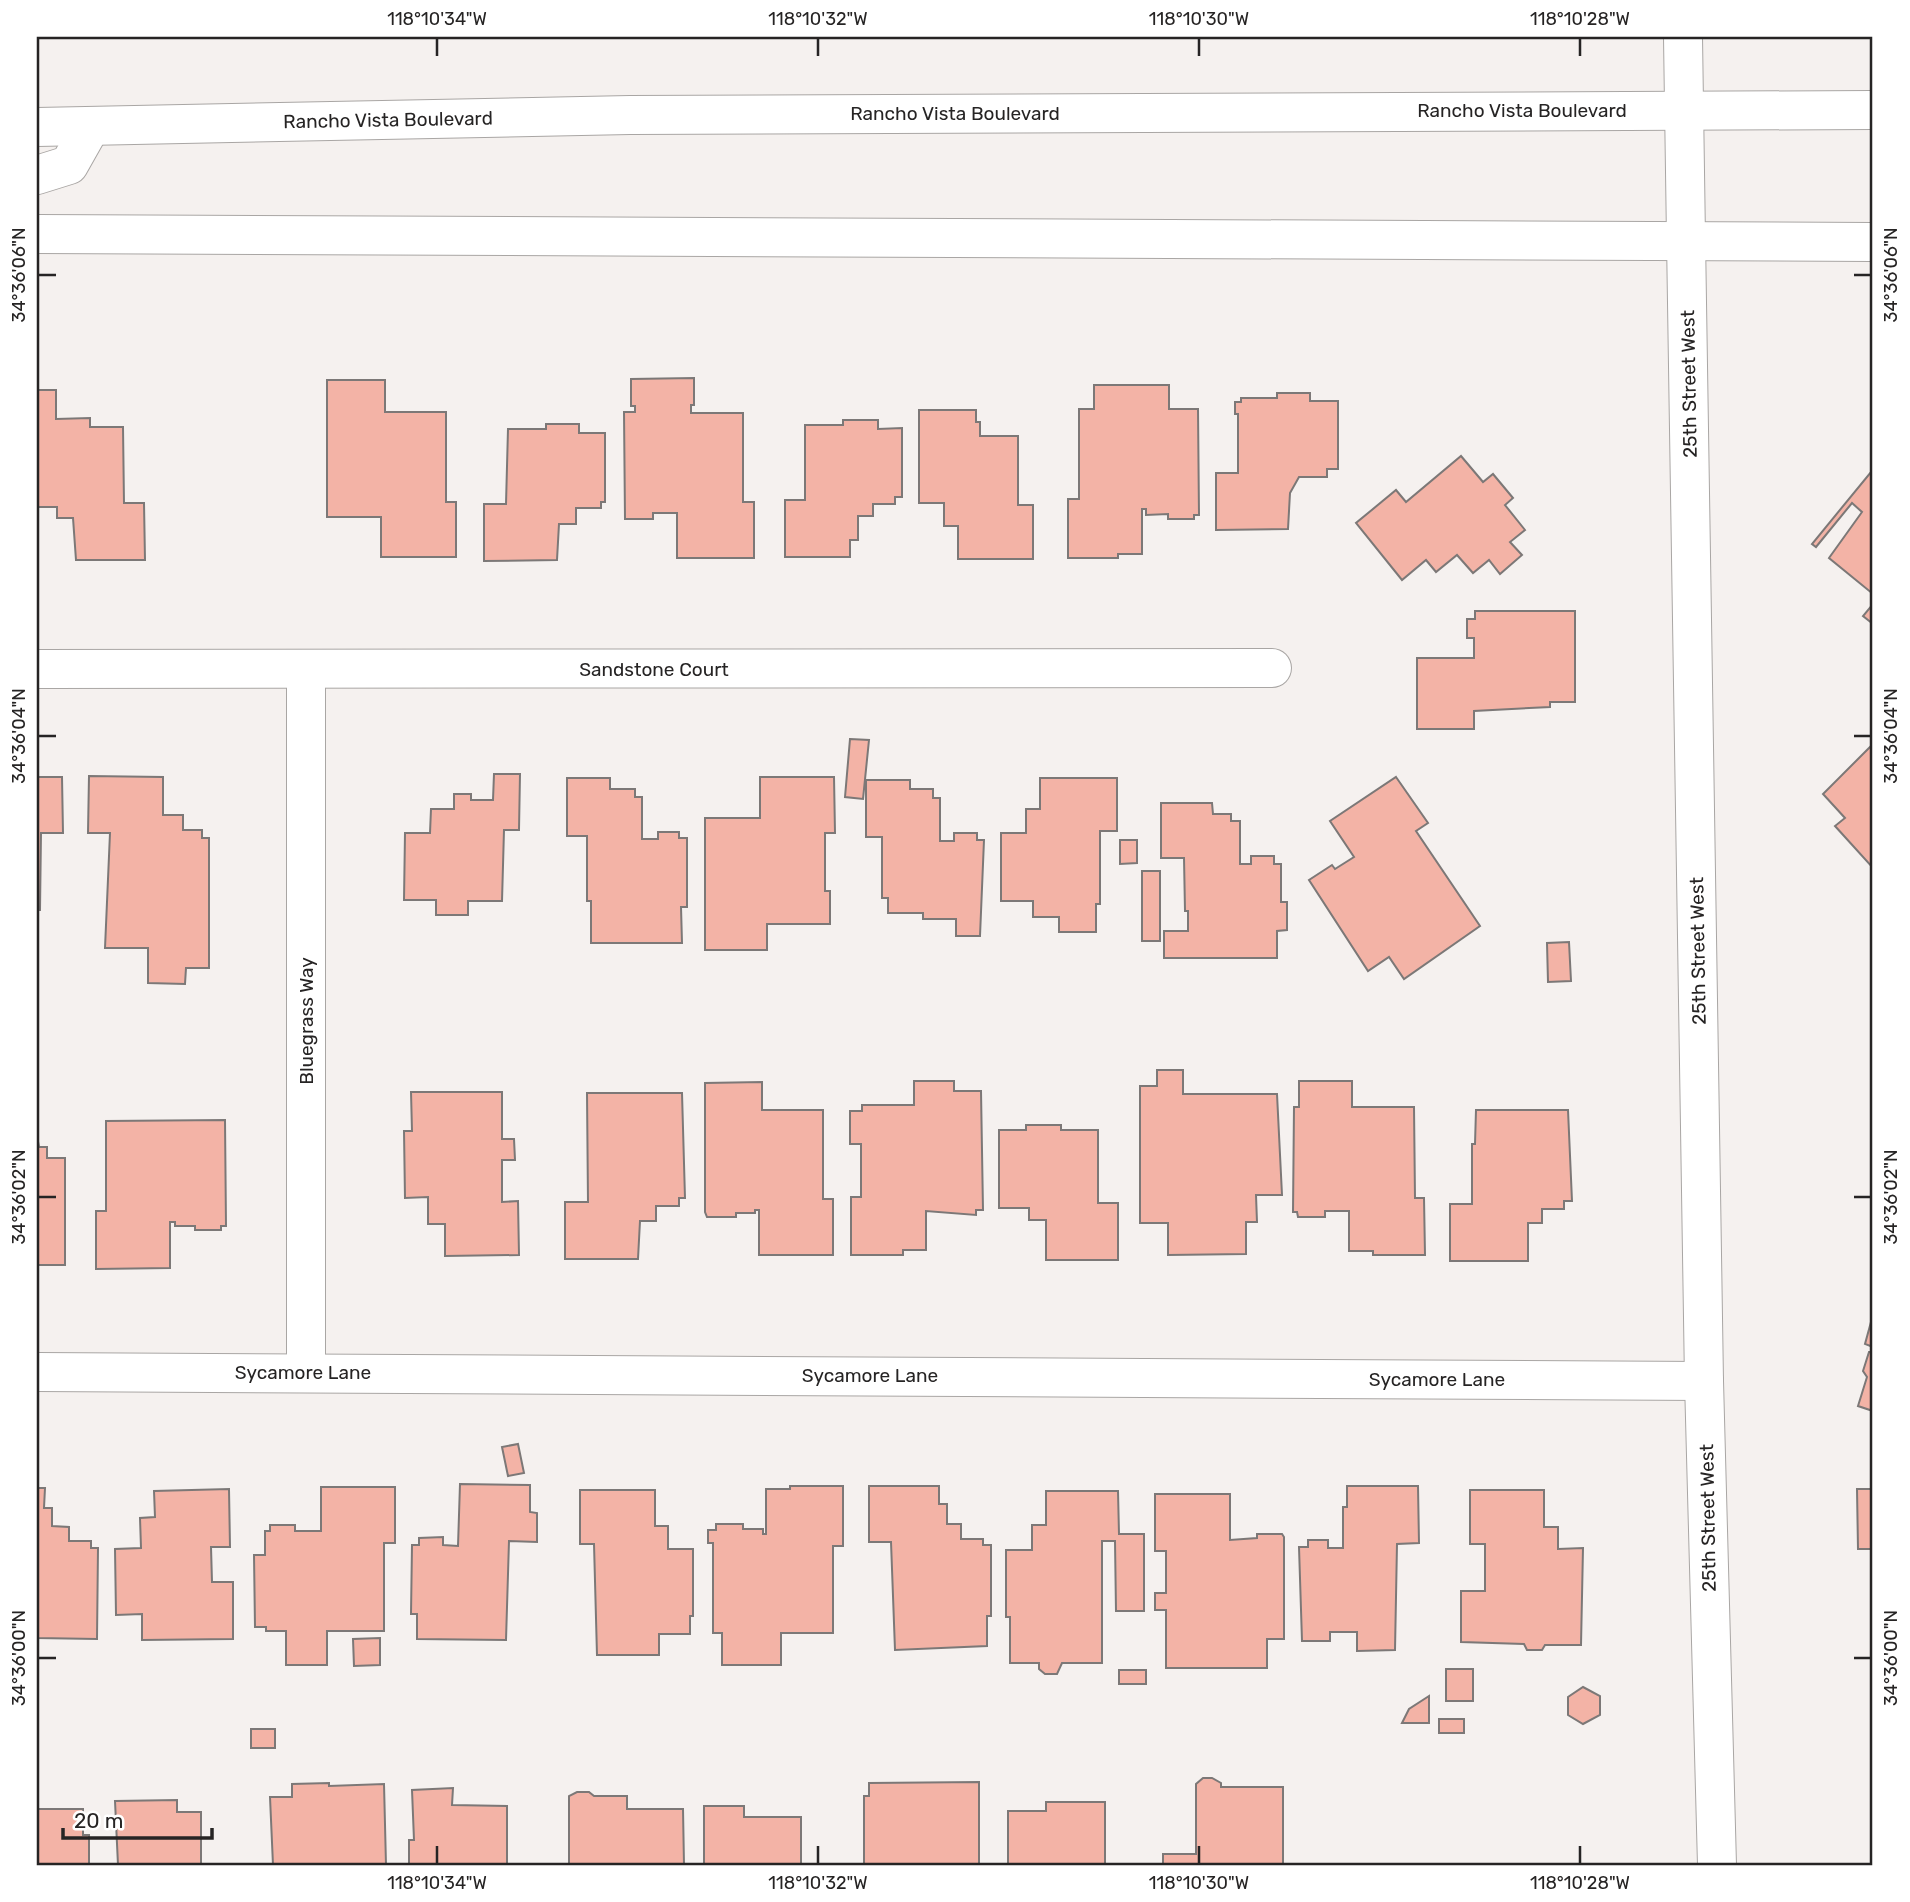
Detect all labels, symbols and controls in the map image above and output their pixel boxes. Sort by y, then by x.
text: 118°10'34"W [387,8,487,30]
text: 118°10'32"W [768,8,868,30]
text: 118°10'30"W [1149,8,1249,30]
text: 118°10'28"W [1530,8,1630,30]
street label: Rancho Vista Boulevard [1417,99,1627,122]
street label: Rancho Vista Boulevard [850,102,1060,125]
street label: Rancho Vista Boulevard [283,107,493,133]
text: 34°36'06"N [8,228,30,322]
text: 34°36'06"N [1880,228,1902,322]
street label: 25th Street West [1676,309,1702,458]
street label: Sandstone Court [579,658,729,681]
text: 34°36'04"N [8,688,30,784]
text: 34°36'04"N [1880,688,1902,784]
street label: 25th Street West [1685,876,1711,1025]
street label: Bluegrass Way [295,957,318,1085]
text: 34°36'02"N [8,1149,30,1245]
text: 34°36'02"N [1880,1149,1902,1245]
street label: Sycamore Lane [235,1361,371,1384]
street label: Sycamore Lane [802,1364,938,1387]
street label: Sycamore Lane [1369,1368,1505,1391]
street label: 25th Street West [1695,1443,1721,1592]
text: 34°36'00"N [8,1610,30,1706]
text: 34°36'00"N [1880,1610,1902,1706]
scale bar [63,1797,212,1841]
text: 20 m [74,1808,123,1833]
text: 118°10'34"W [387,1872,487,1894]
text: 118°10'32"W [768,1872,868,1894]
text: 118°10'30"W [1149,1872,1249,1894]
text: 118°10'28"W [1530,1872,1630,1894]

